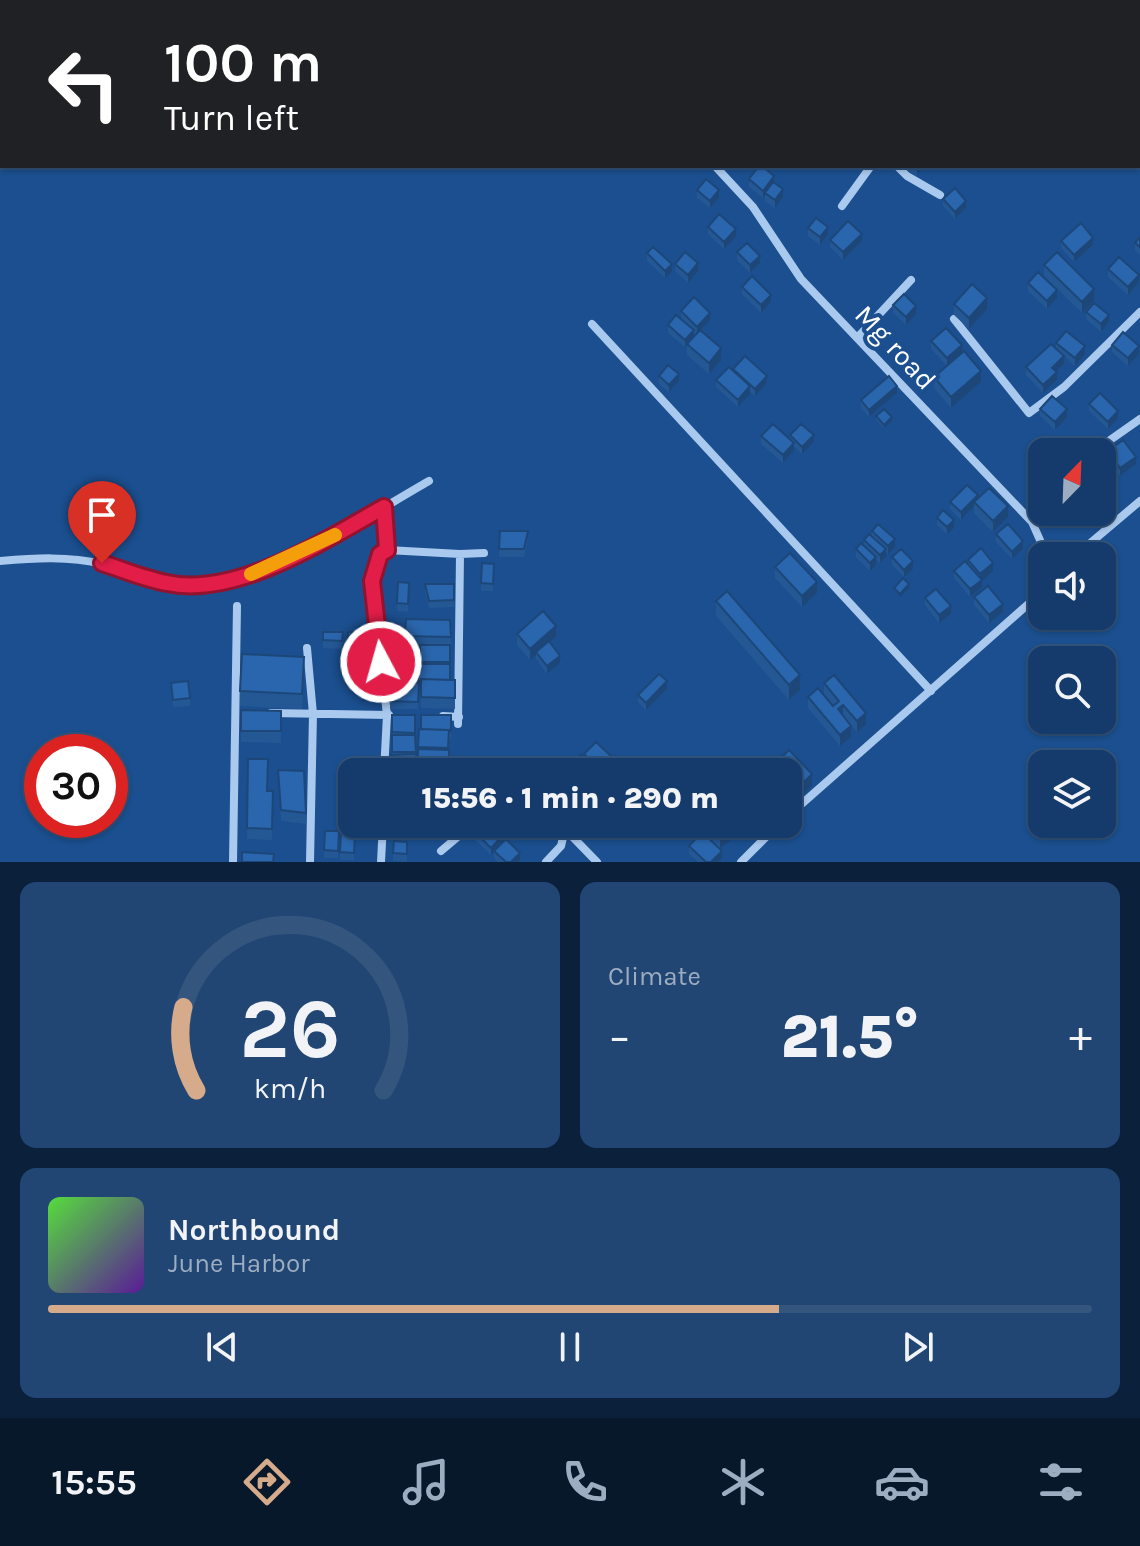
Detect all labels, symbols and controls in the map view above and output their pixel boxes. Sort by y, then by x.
text: 100 m [164,30,322,95]
icon: left [32,32,136,136]
text: Turn left [164,97,299,139]
street label: Mg road [848,298,943,396]
north arrow [1028,438,1116,526]
map controls [1028,438,1116,838]
pin [68,481,136,563]
icon: arrive [80,493,124,537]
button: sound [1028,542,1116,630]
position arrow [339,620,423,704]
button: search [1028,646,1116,734]
speed limit sign: 30 [24,734,128,838]
button: layers [1028,750,1116,838]
text: 15:56 · 1 min · 290 m [421,780,719,816]
text: Climate [608,961,701,992]
text: 26 [240,981,340,1078]
text: 21.5° [781,1002,919,1072]
text: − [608,1011,631,1062]
text: + [1069,1011,1092,1062]
text: km/h [254,1072,326,1105]
text: Northbound [168,1212,340,1248]
text: June Harbor [168,1248,310,1279]
icon: previous [200,1325,244,1369]
icon: pause [548,1325,592,1369]
icon: next [896,1325,940,1369]
icon: directions [239,1454,295,1510]
icon: music [398,1454,454,1510]
icon: phone [557,1454,613,1510]
icon: climate [715,1454,771,1510]
icon: car [874,1454,930,1510]
icon: filters [1033,1454,1089,1510]
text: 15:55 [51,1461,137,1503]

